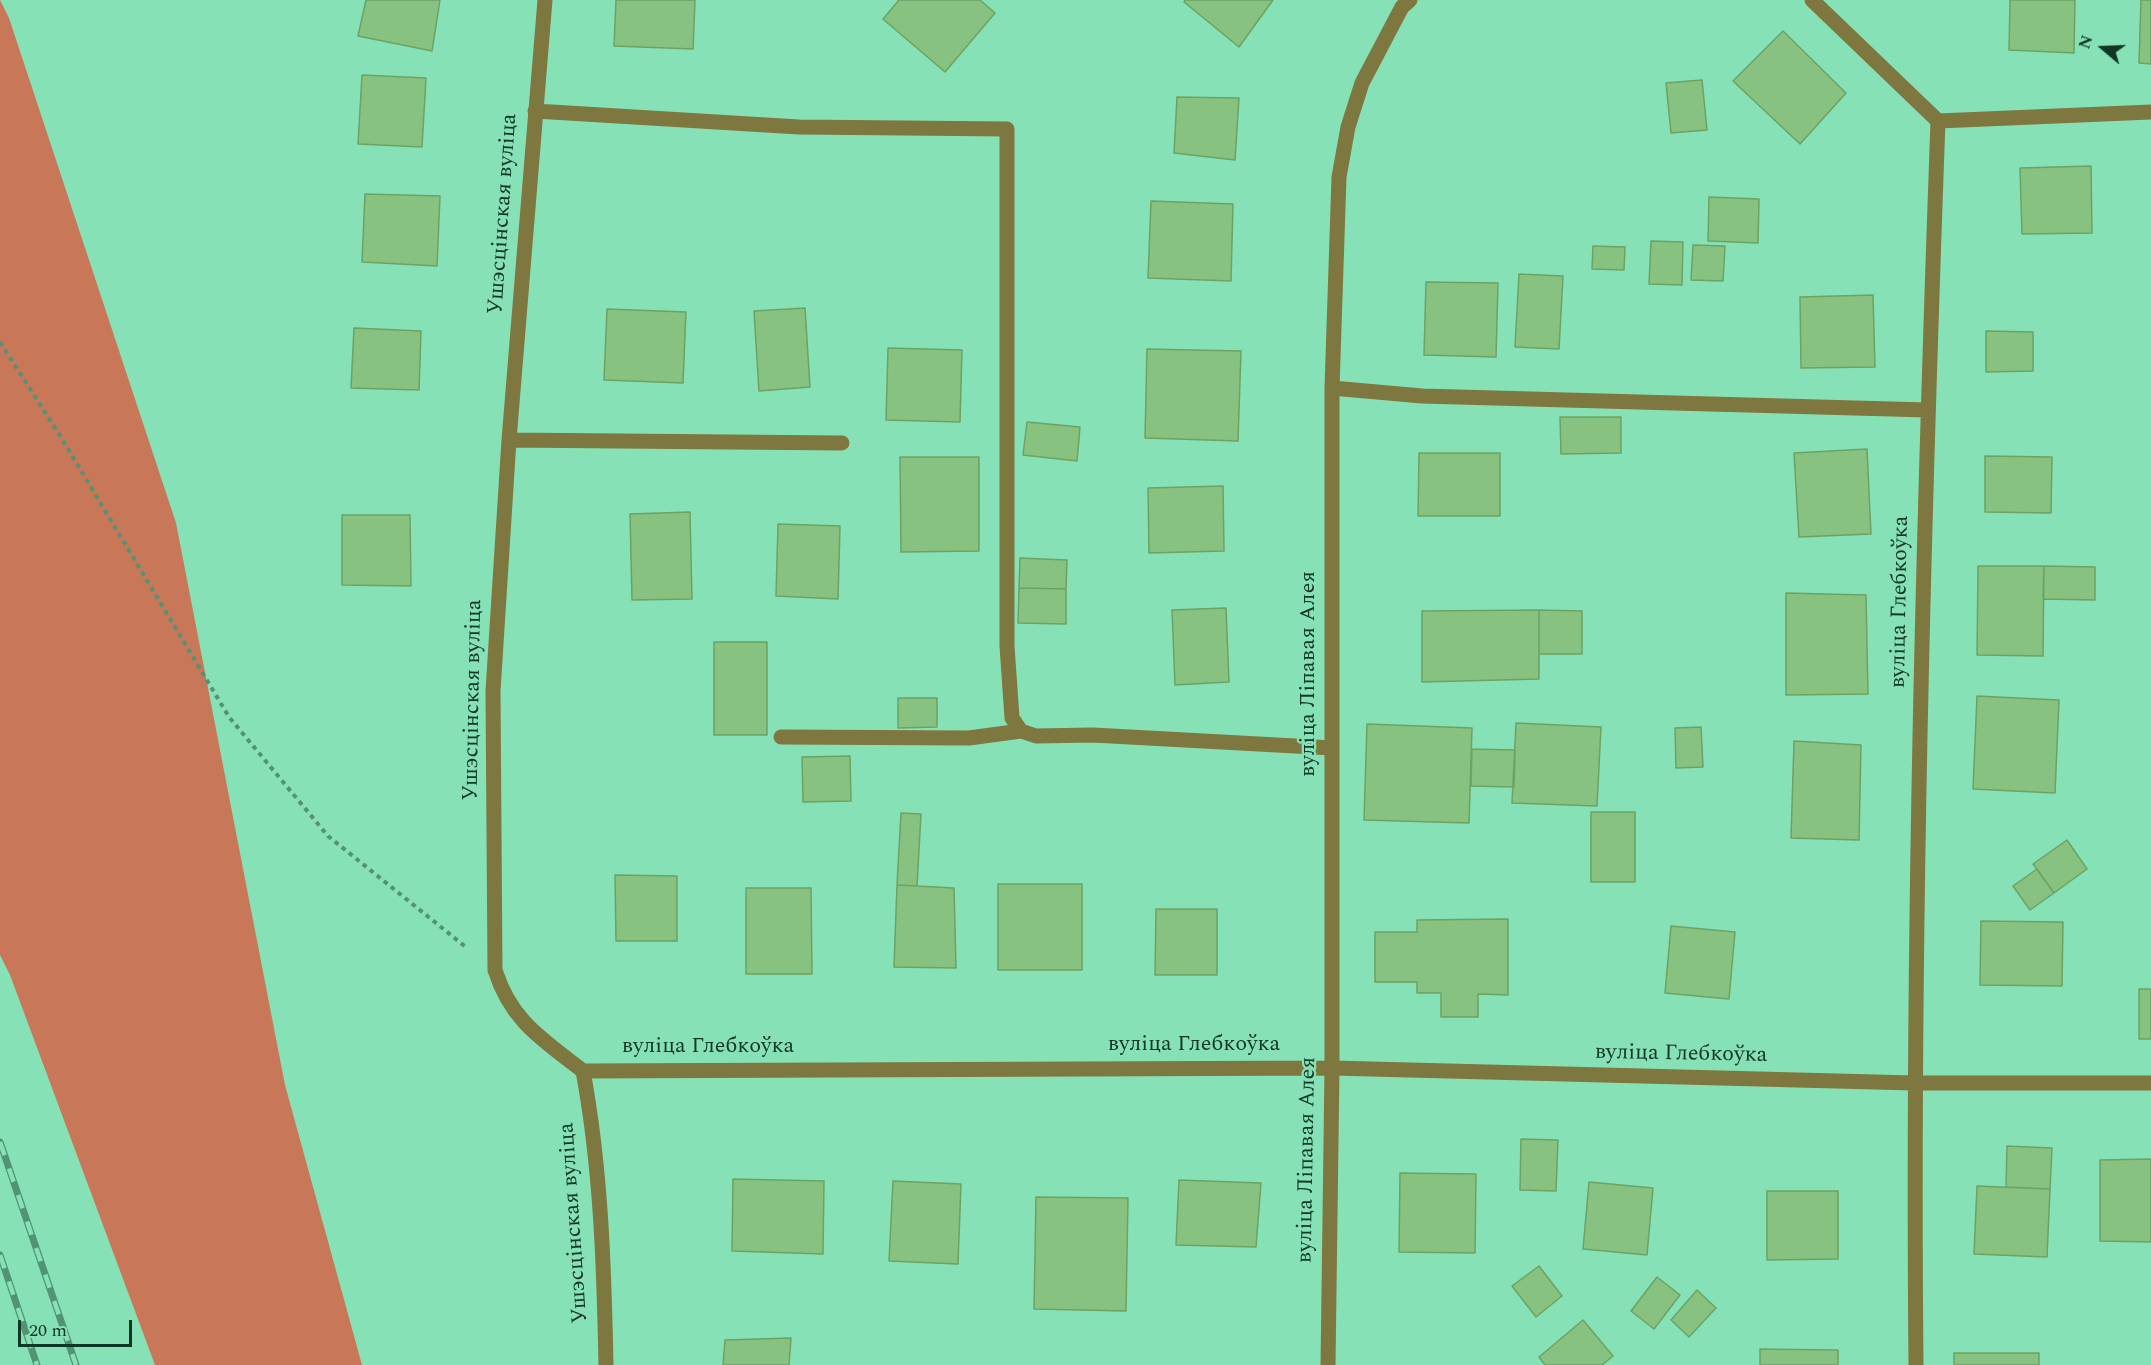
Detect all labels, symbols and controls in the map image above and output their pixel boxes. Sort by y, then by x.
north arrow [2073,18,2133,78]
text: N [2073,32,2099,52]
street label: Ушэсцінская вуліца [484,113,524,315]
street label: вуліца Глебкоўка [1886,515,1916,689]
street label: вуліца Ліпавая Алея [1297,571,1323,777]
street label: Ушэсцінская вуліца [459,599,489,801]
street label: вуліца Глебкоўка [1108,1033,1280,1059]
street label: вуліца Глебкоўка [622,1035,794,1061]
street label: вуліца Глебкоўка [1594,1040,1768,1070]
street label: вуліца Ліпавая Алея [1293,1057,1323,1263]
street label: Ушэсцінская вуліца [555,1122,595,1324]
scale bar [21,1308,135,1346]
text: 20 m [29,1317,67,1344]

